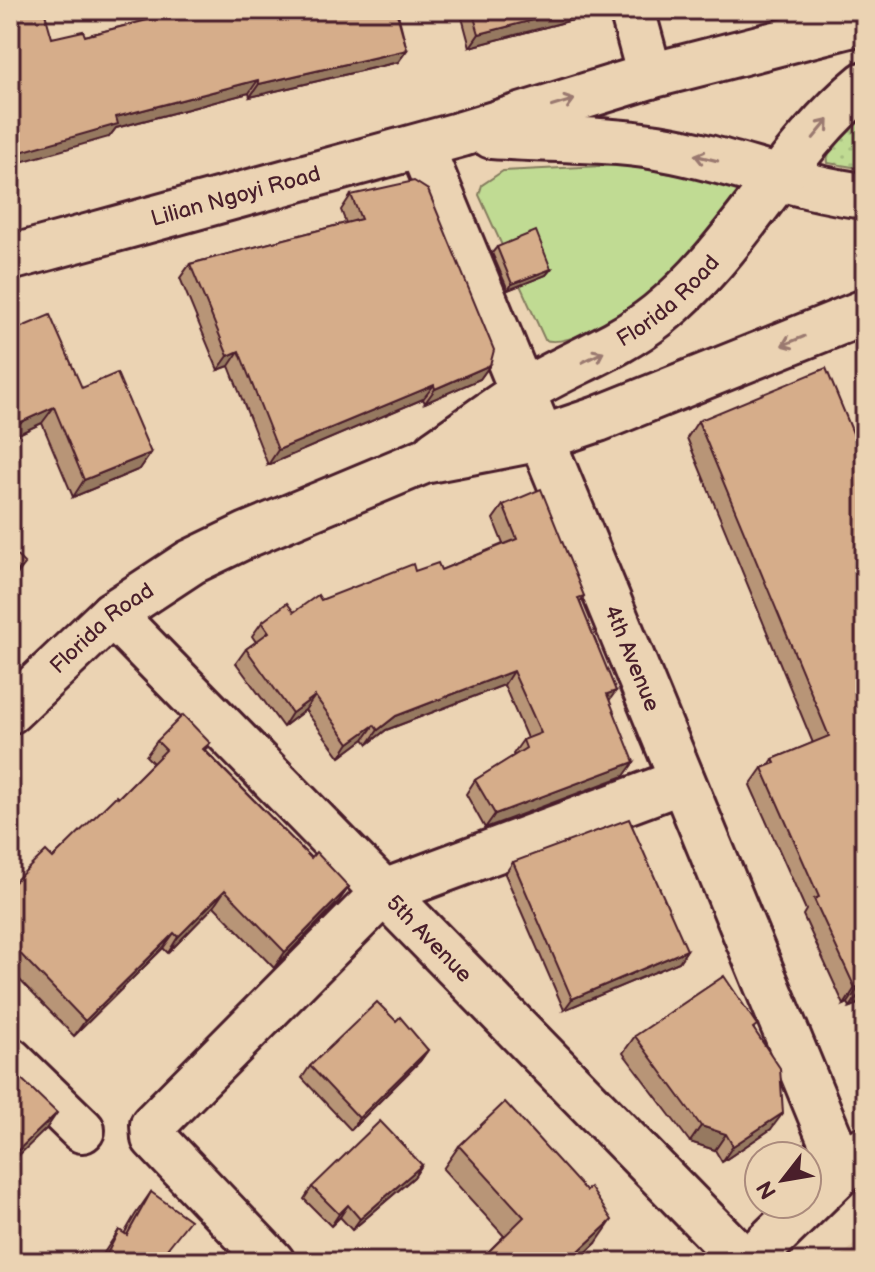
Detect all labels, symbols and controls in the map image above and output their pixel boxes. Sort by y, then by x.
one-way arrow [549,95,575,110]
one-way arrow [812,119,830,140]
one-way arrow [693,150,719,165]
street label: Lilian Ngoyi Road [148,160,323,232]
street label: Florida Road [612,250,725,353]
one-way arrow [781,335,806,349]
one-way arrow [580,349,604,365]
street label: Florida Road [44,577,159,679]
street label: 4th Avenue [598,601,666,715]
street label: 5th Avenue [381,889,478,988]
north arrow [743,1140,823,1220]
text: N [751,1175,783,1204]

